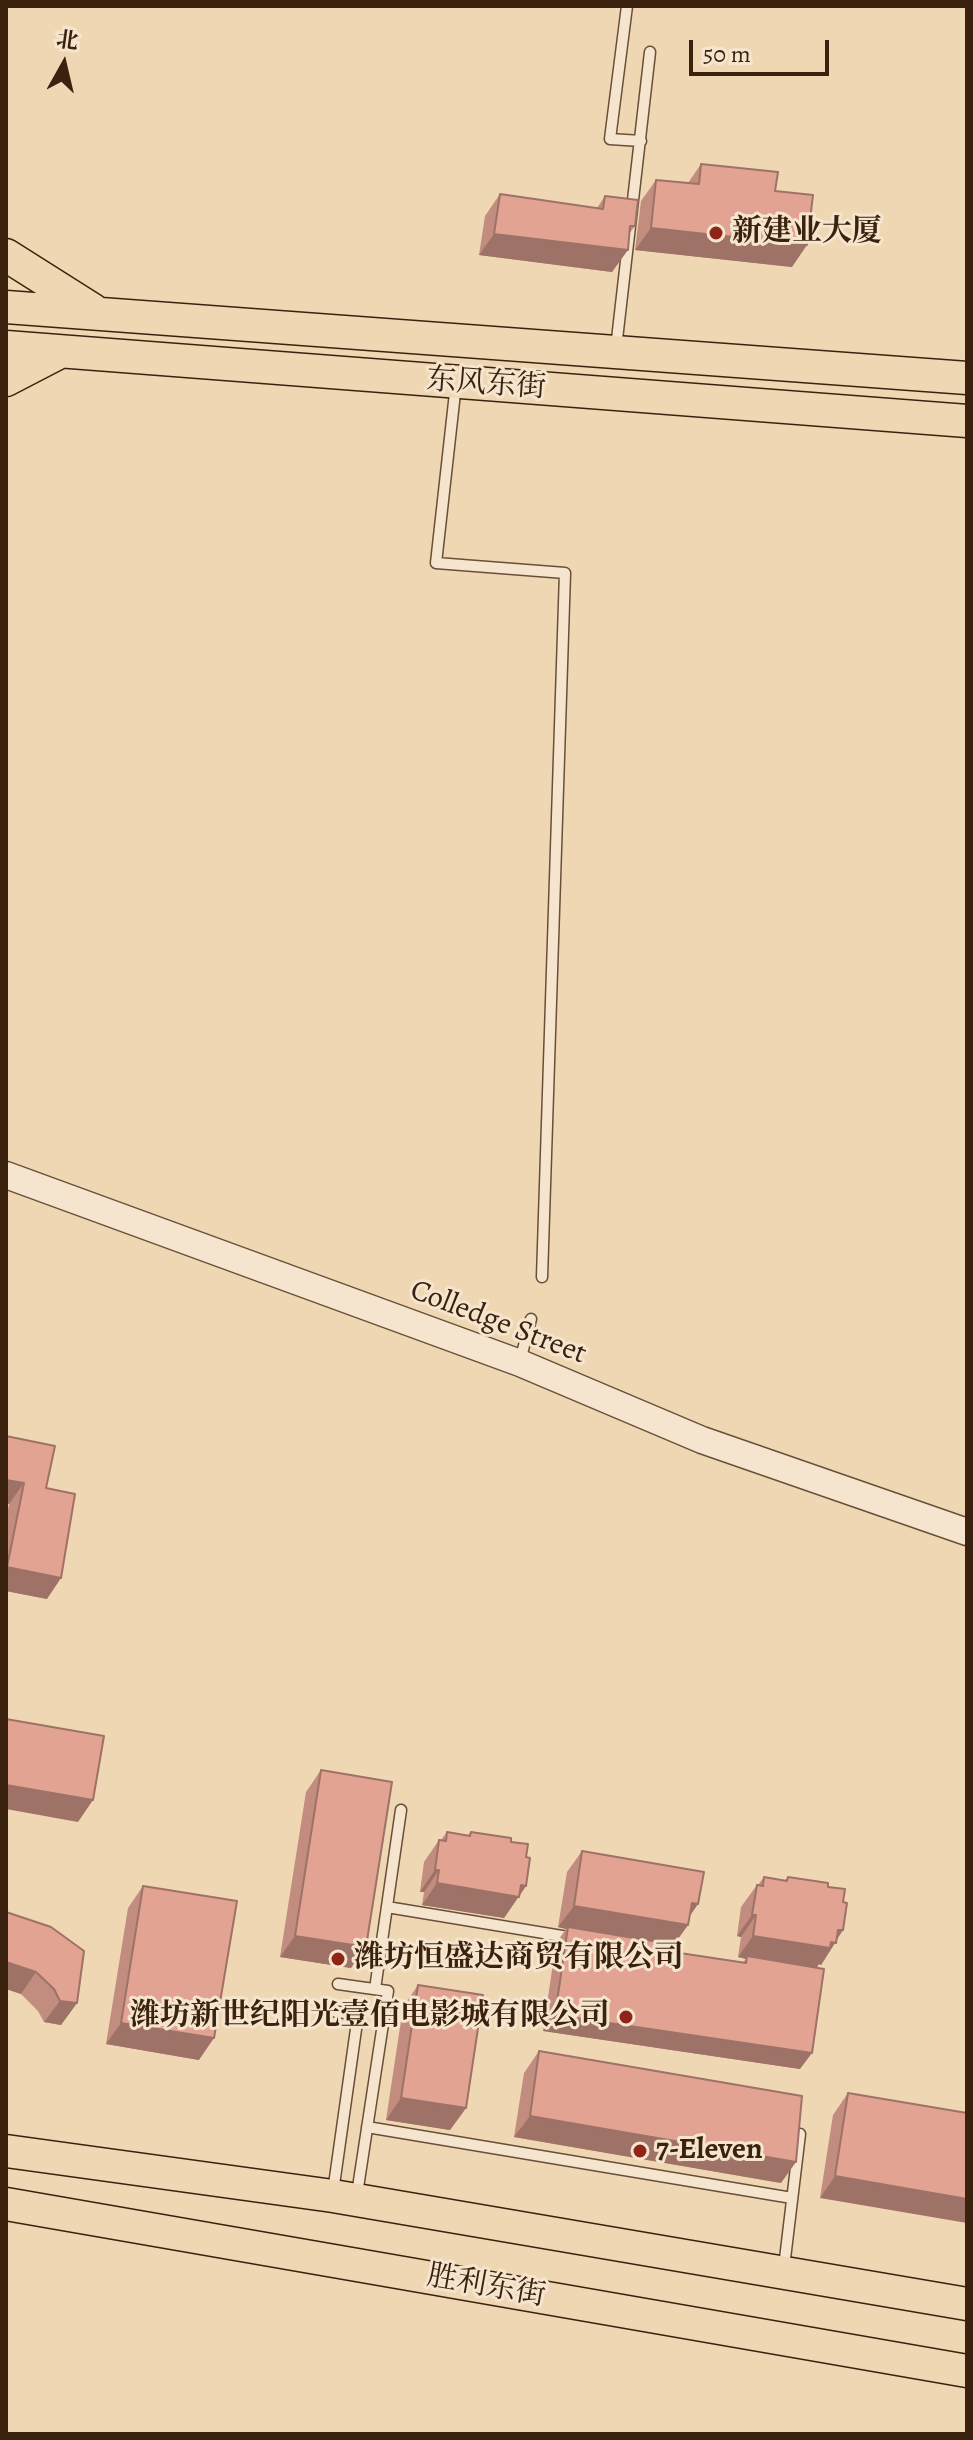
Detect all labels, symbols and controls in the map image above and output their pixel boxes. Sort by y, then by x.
north arrow [24,24,104,104]
text: 北 [54,24,80,57]
scale bar [693,24,833,74]
text: 50 m [703,38,751,70]
place label: 新建业大厦 [732,215,882,251]
marker: 新建业大厦 [707,224,725,242]
street label: 东风东街 [425,363,547,407]
street label: Colledge Street [405,1273,591,1373]
place label: 潍坊恒盛达商贸有限公司 [354,1941,684,1977]
marker: 潍坊恒盛达商贸有限公司 [329,1950,347,1968]
place label: 潍坊新世纪阳光壹佰电影城有限公司 [130,1999,610,2035]
marker: 潍坊新世纪阳光壹佰电影城有限公司 [617,2008,635,2026]
place label: 7-Eleven [656,2133,763,2169]
marker: 7-Eleven [631,2142,649,2160]
street label: 胜利东街 [424,2259,548,2315]

